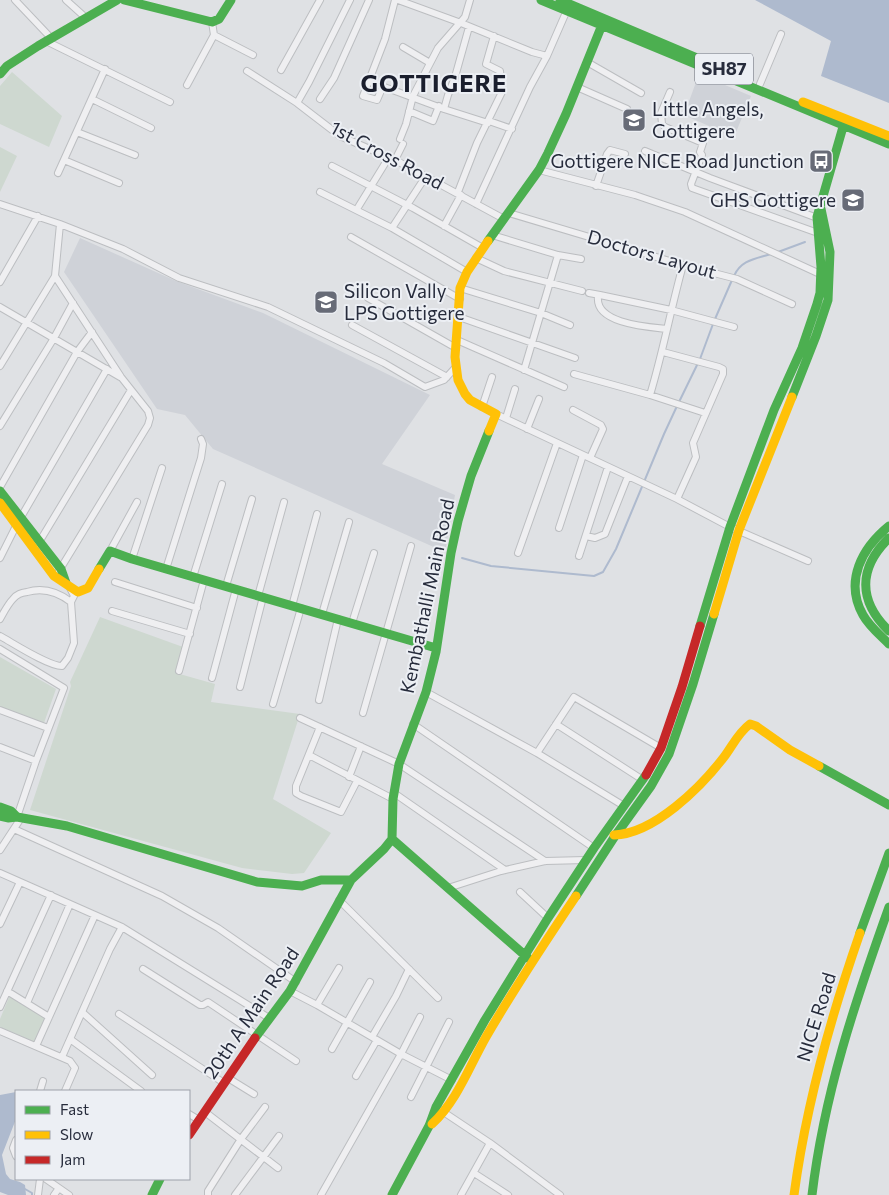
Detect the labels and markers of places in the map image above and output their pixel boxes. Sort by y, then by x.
place label: Little Angels, Gottigere [652,97,764,142]
school or university icon: Little Angels, Gottigere [621,107,647,133]
bus stop icon: Gottigere NICE Road Junction [808,148,834,174]
place label: Gottigere NICE Road Junction [550,149,804,172]
school or university icon: GHS Gottigere [840,187,866,213]
place label: GHS Gottigere [710,188,836,211]
place label: Silicon Vally LPS Gottigere [344,279,465,324]
school or university icon: Silicon Vally LPS Gottigere [313,289,339,315]

